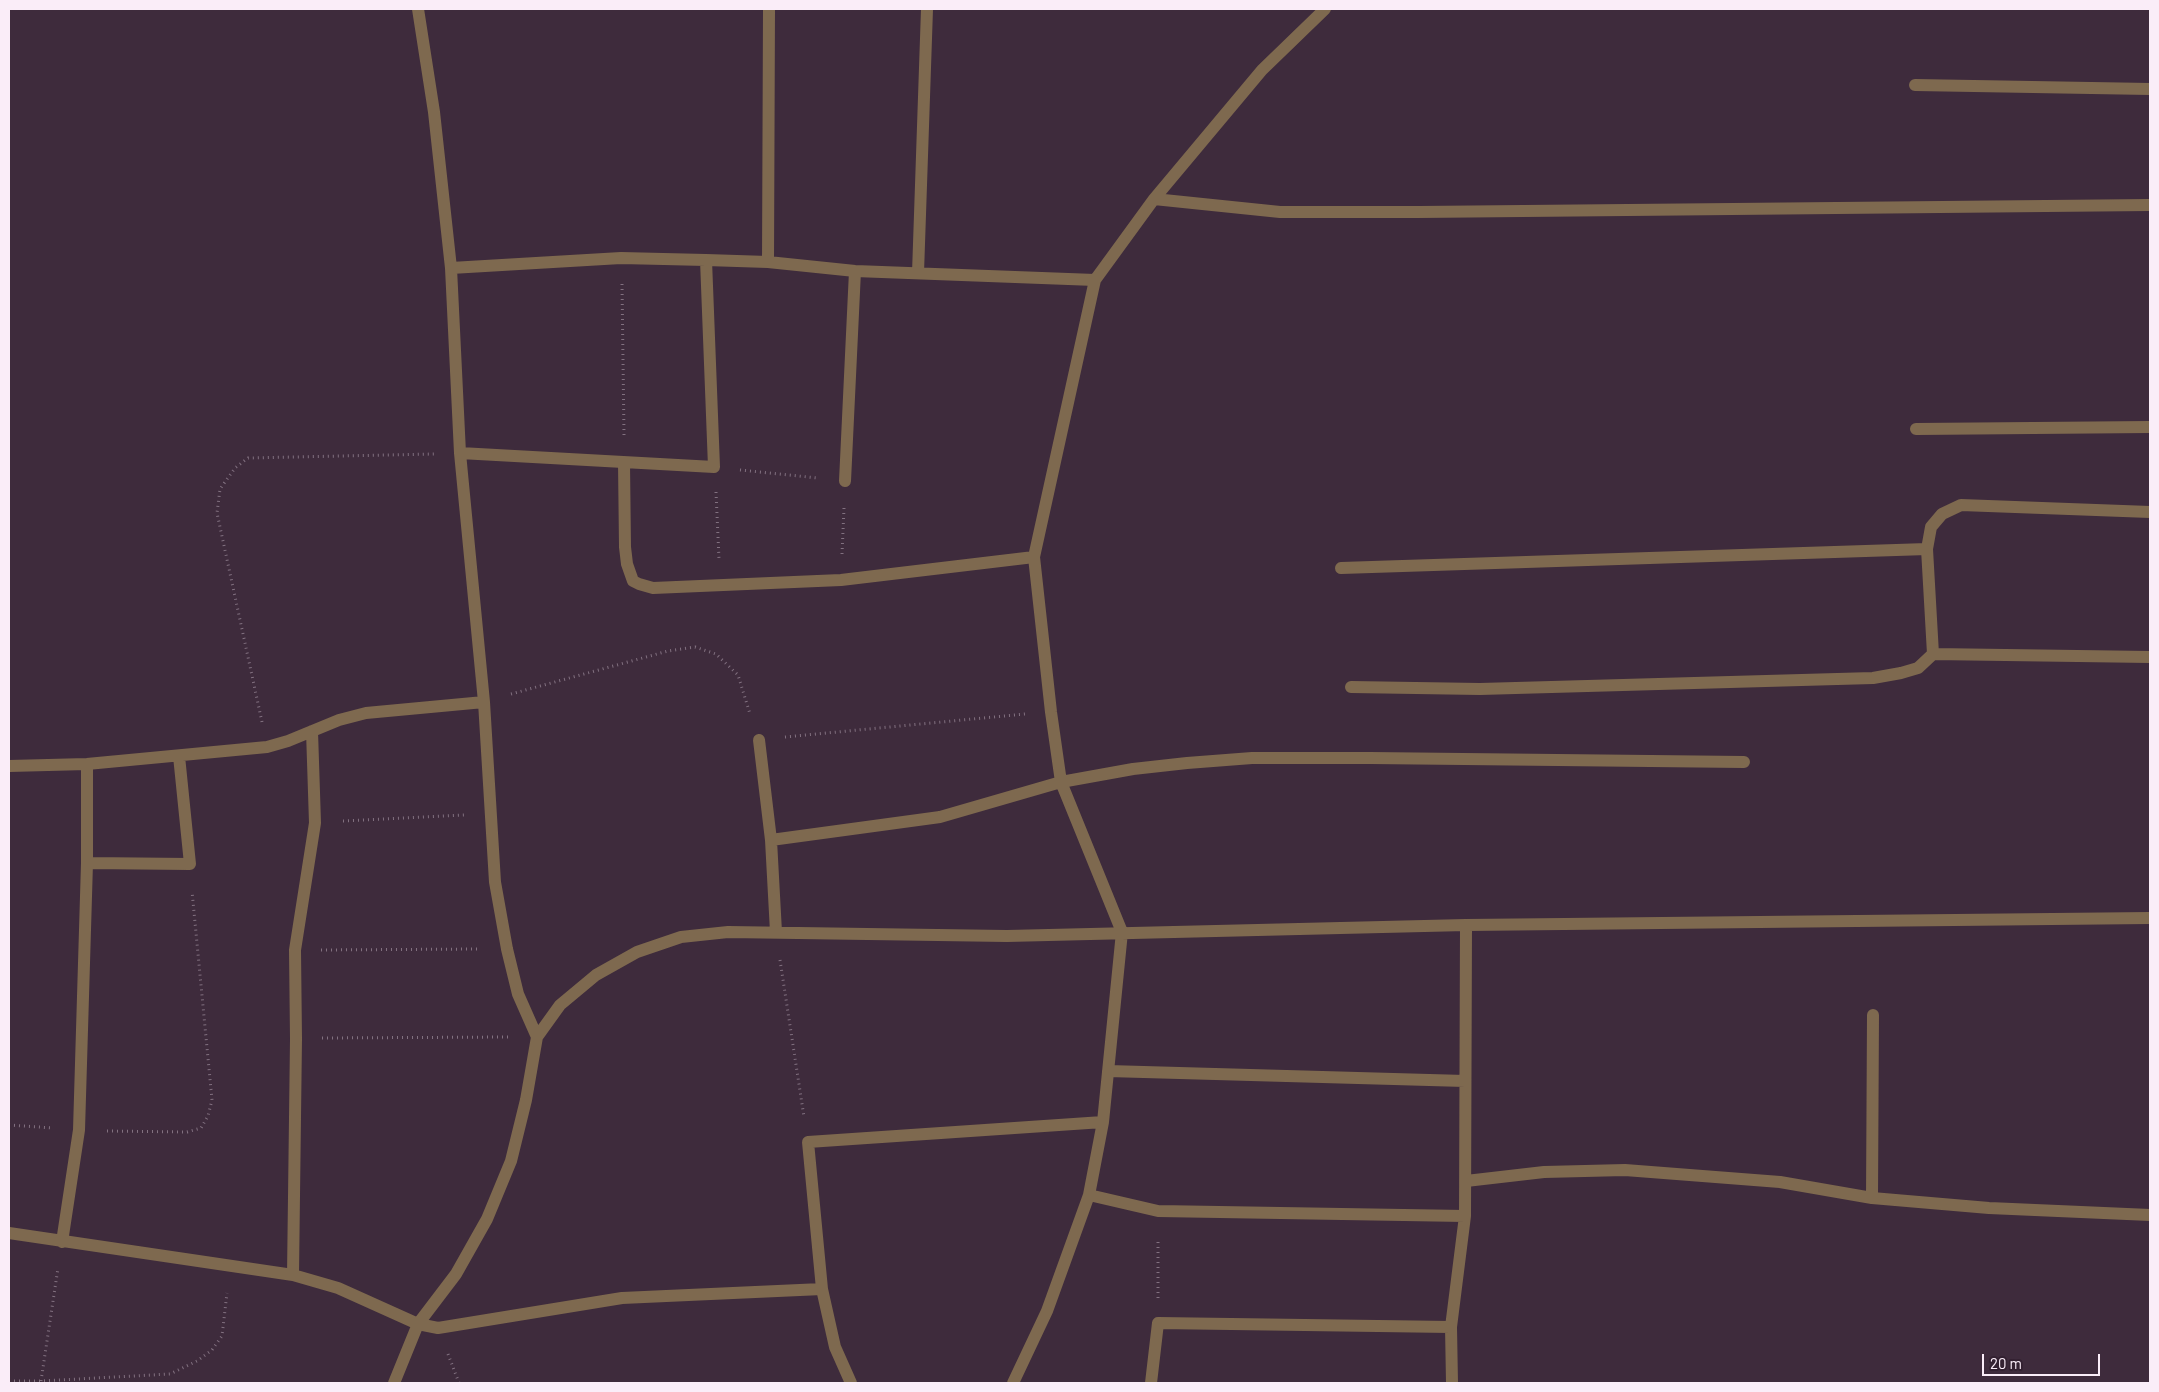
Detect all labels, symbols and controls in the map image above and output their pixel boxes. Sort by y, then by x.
scale bar [1984,1344,2102,1376]
text: 20 m [1990,1354,2022,1372]

